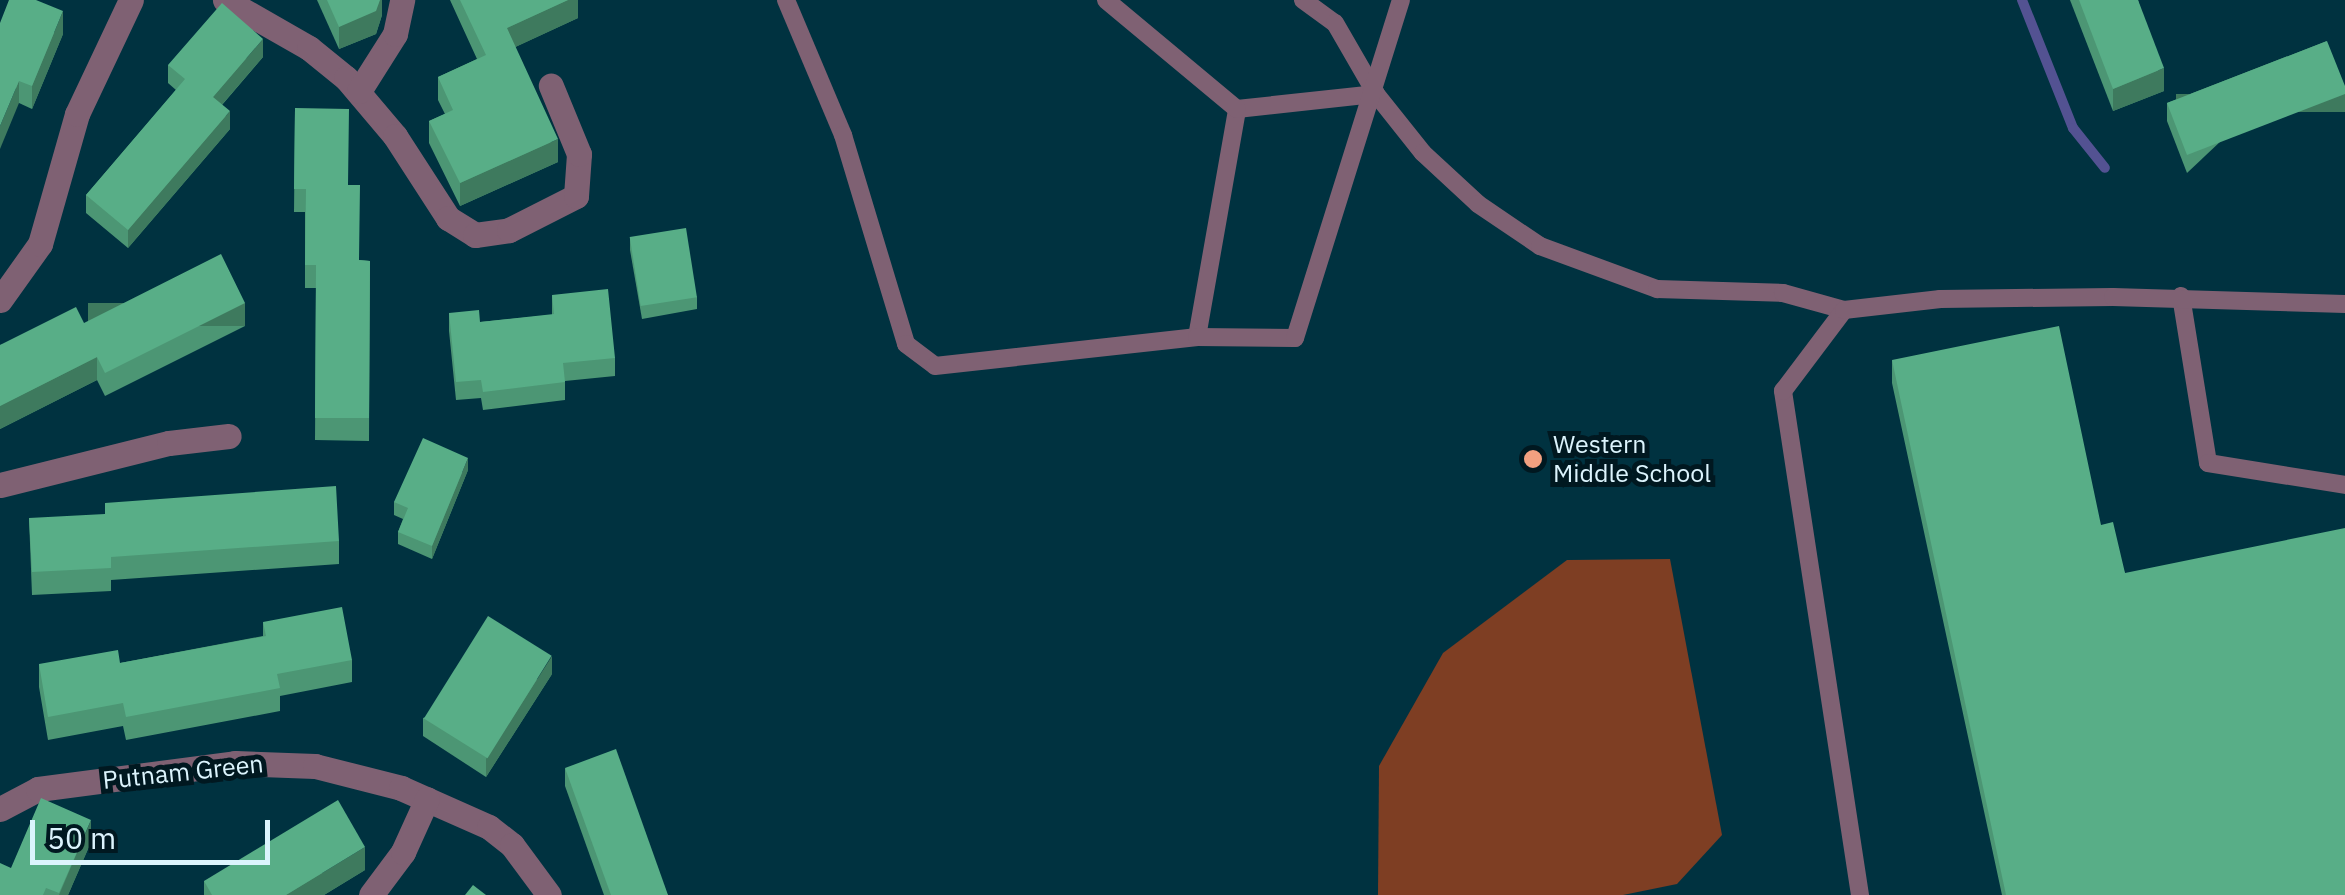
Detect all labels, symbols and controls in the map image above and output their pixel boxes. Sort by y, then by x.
place label: Western Middle School [1553,430,1711,489]
marker: Western Middle School [1522,448,1544,470]
street label: Putnam Green [101,749,265,795]
scale bar [35,800,275,862]
text: 50 m [47,818,116,857]

